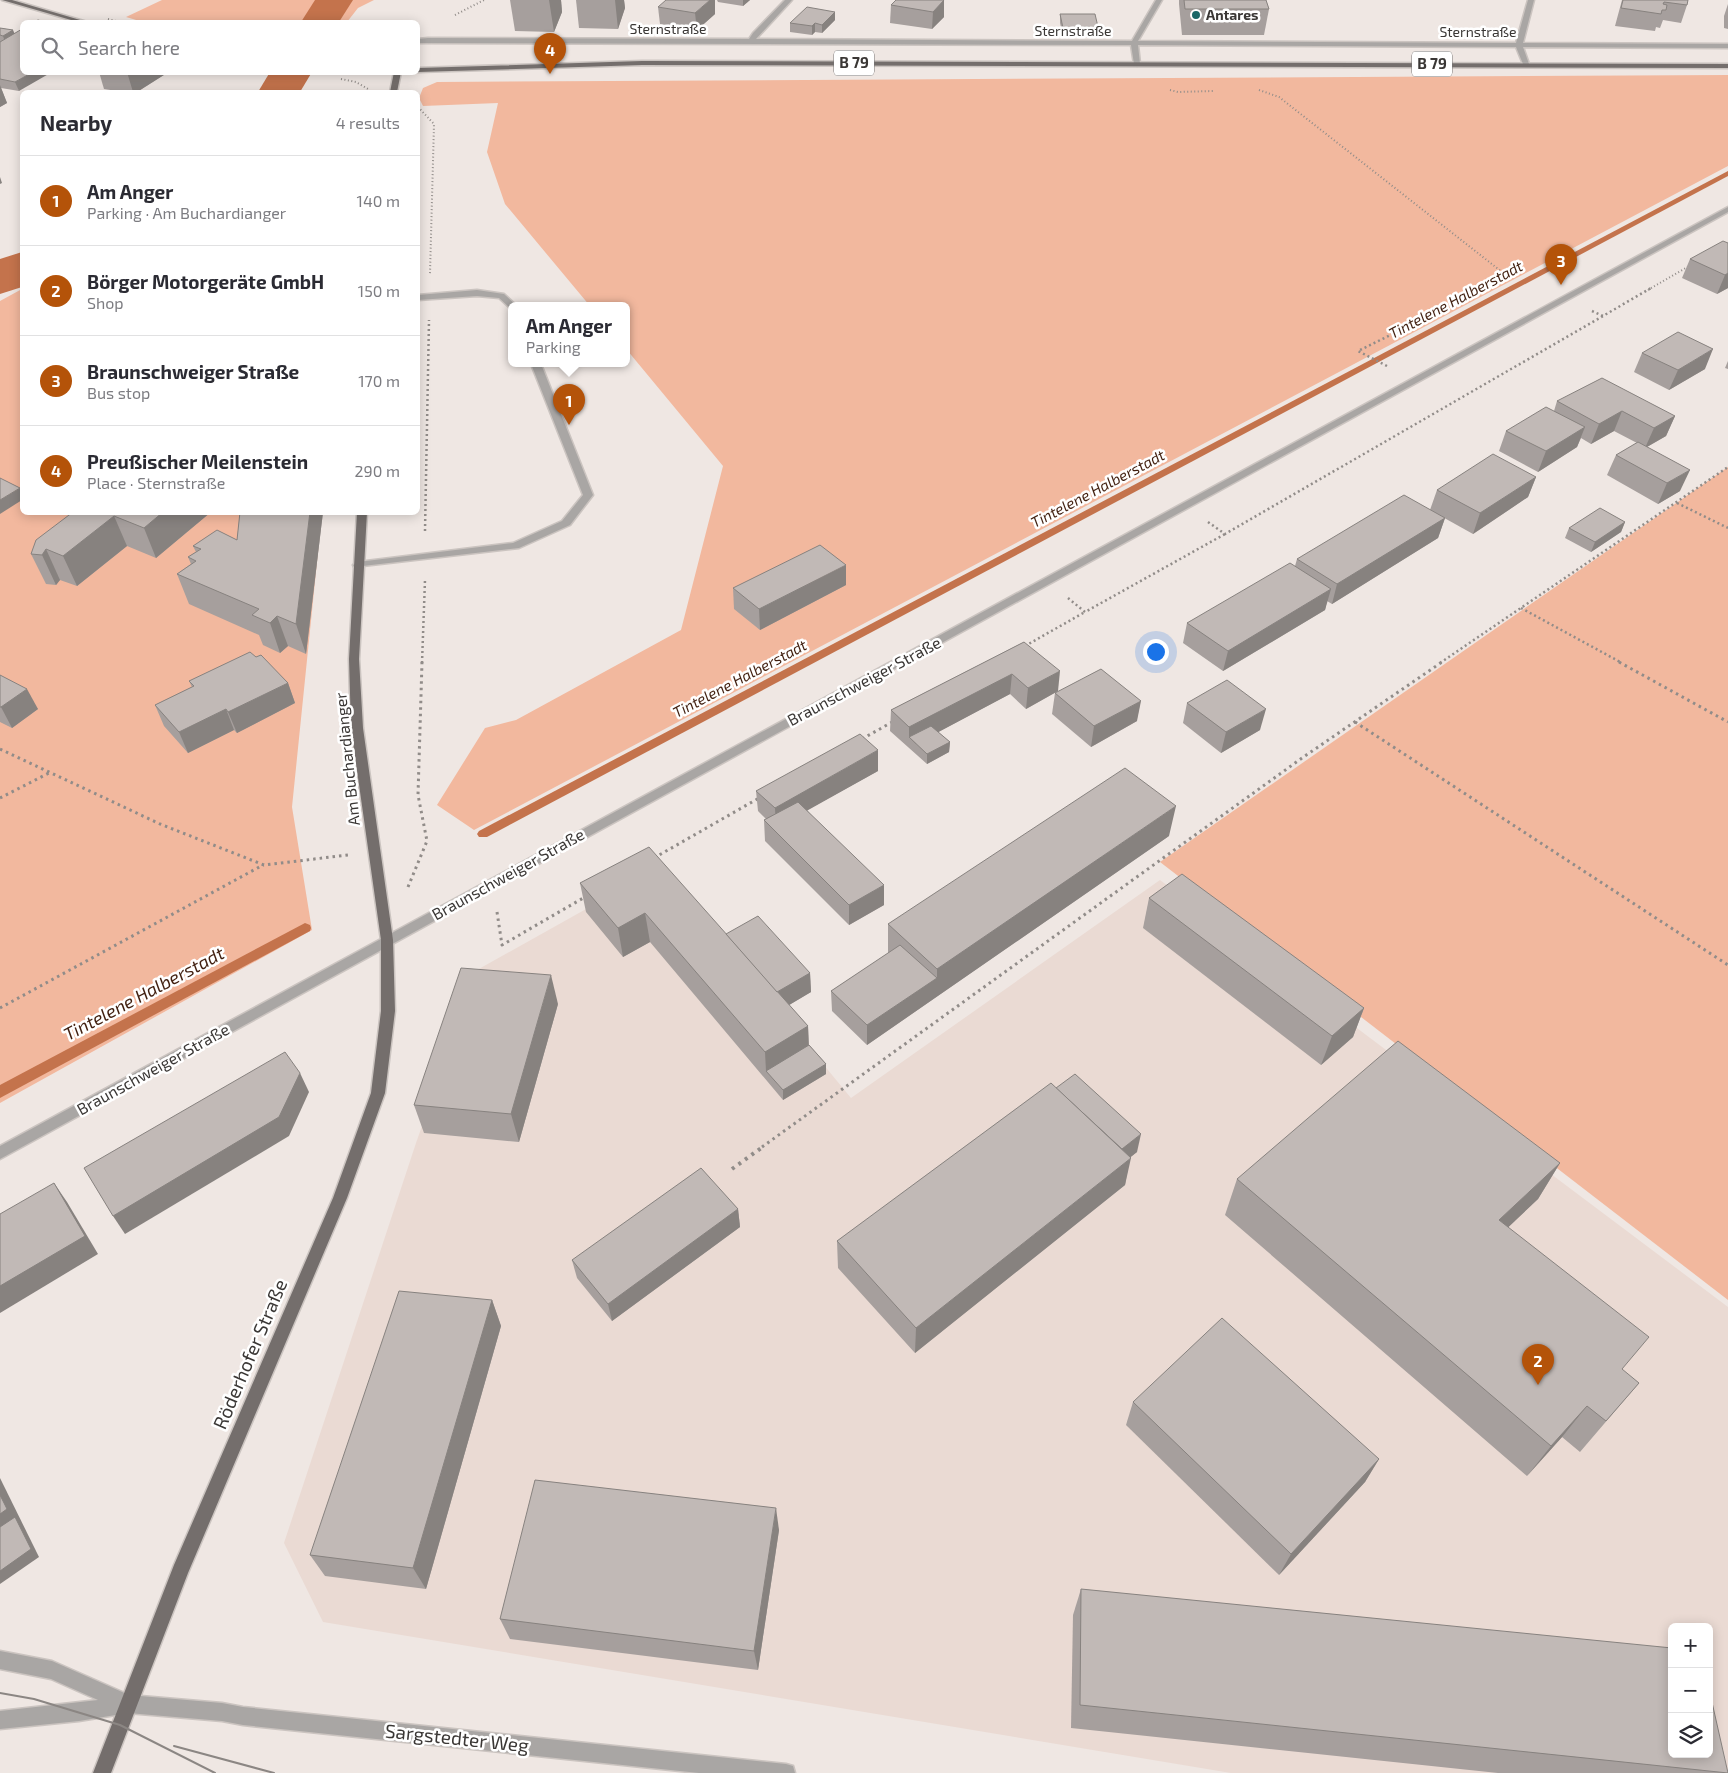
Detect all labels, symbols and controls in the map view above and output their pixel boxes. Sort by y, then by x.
place label: Antares [1206,6,1258,23]
marker: Antares [1190,9,1202,21]
search box [20,20,420,75]
street label: Sternstraße [629,20,707,37]
street label: Sternstraße [1034,22,1112,39]
street label: Sternstraße [1439,23,1517,40]
pin: 4 [534,33,566,74]
icon: search [38,34,66,62]
text: Search here [78,36,180,59]
road number: B 79 [834,50,874,76]
road number: B 79 [1412,52,1452,76]
text: Nearby [40,110,112,135]
text: 4 results [336,113,400,132]
text: Am Anger [87,180,173,203]
text: 1 [53,191,59,210]
text: 140 m [357,191,400,210]
text: Parking · Am Buchardianger [87,203,286,222]
pin: 3 [1545,244,1577,285]
water label: Tintelene Halberstadt [1386,256,1526,342]
text: Börger Motorgeräte GmbH [87,270,324,293]
text: 2 [51,281,61,300]
text: 150 m [358,281,400,300]
text: Shop [87,293,124,312]
popup [508,302,630,367]
text: Am Anger [526,314,612,337]
text: Parking [526,337,581,356]
text: Braunschweiger Straße [87,360,299,383]
text: 3 [51,371,61,390]
text: 170 m [358,371,400,390]
text: Bus stop [87,383,150,402]
pin: 1 [553,384,585,425]
water label: Tintelene Halberstadt [1028,445,1168,531]
text: Preußischer Meilenstein [87,450,308,473]
text: 4 [51,461,61,480]
text: 290 m [355,461,400,480]
text: Place · Sternstraße [87,473,225,492]
street label: Braunschweiger Straße [784,632,944,729]
water label: Tintelene Halberstadt [670,635,810,721]
your location [1143,639,1169,665]
street label: Am Buchardianger [330,691,363,827]
street label: Braunschweiger Straße [428,824,587,923]
water label: Tintelene Halberstadt [60,941,228,1045]
street label: Braunschweiger Straße [73,1019,232,1118]
street label: Röderhofer Straße [208,1275,291,1432]
pin: 2 [1522,1344,1554,1385]
map controls [1668,1623,1713,1758]
button: + [1668,1623,1713,1668]
button: − [1668,1668,1713,1713]
button: layers [1668,1713,1713,1758]
street label: Sargstedter Weg [384,1719,530,1757]

